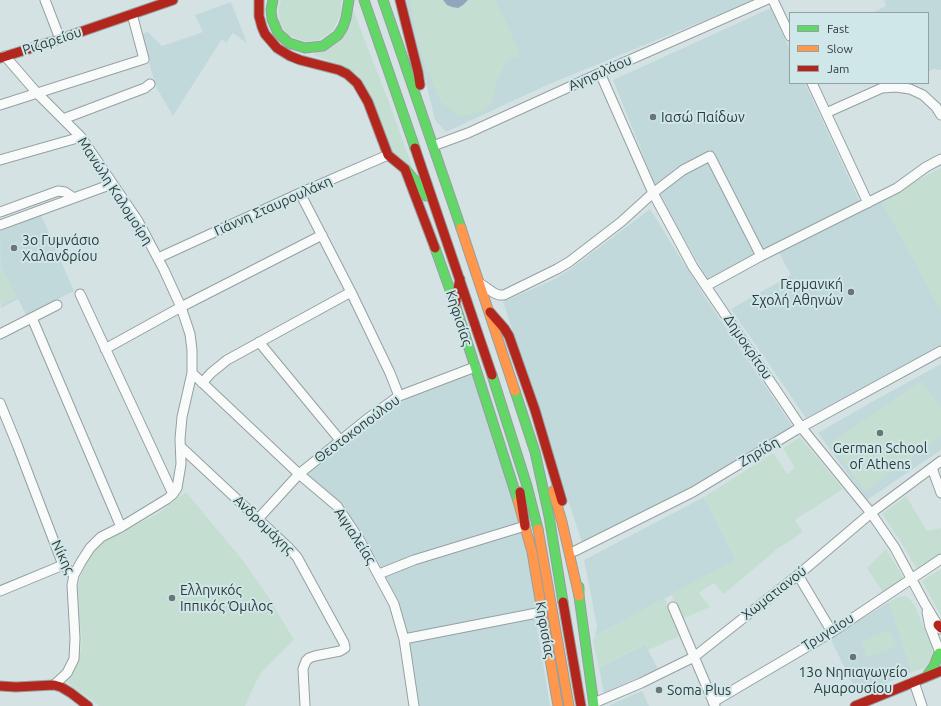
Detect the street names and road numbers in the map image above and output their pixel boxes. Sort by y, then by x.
street label: Ριζαρείου [20,23,84,59]
street label: Αγησιλάου [566,52,634,94]
street label: Μανώλη Καλομοίρη [74,134,156,248]
street label: Γιάννη Σταυρουλάκη [211,172,335,240]
street label: Κηφισίας [442,288,476,348]
street label: Δημοκρίτου [720,311,776,383]
street label: Θεοτοκοπούλου [311,391,403,467]
street label: Ζηρίδη [736,433,782,471]
street label: Ανδρομάχης [230,492,298,558]
street label: Αιγιαλείας [331,505,379,567]
street label: Νίκης [48,537,78,577]
street label: Χωματιανού [738,562,810,624]
street label: Κηφισίας [532,600,558,660]
street label: Τρυγαίου [799,610,857,654]

